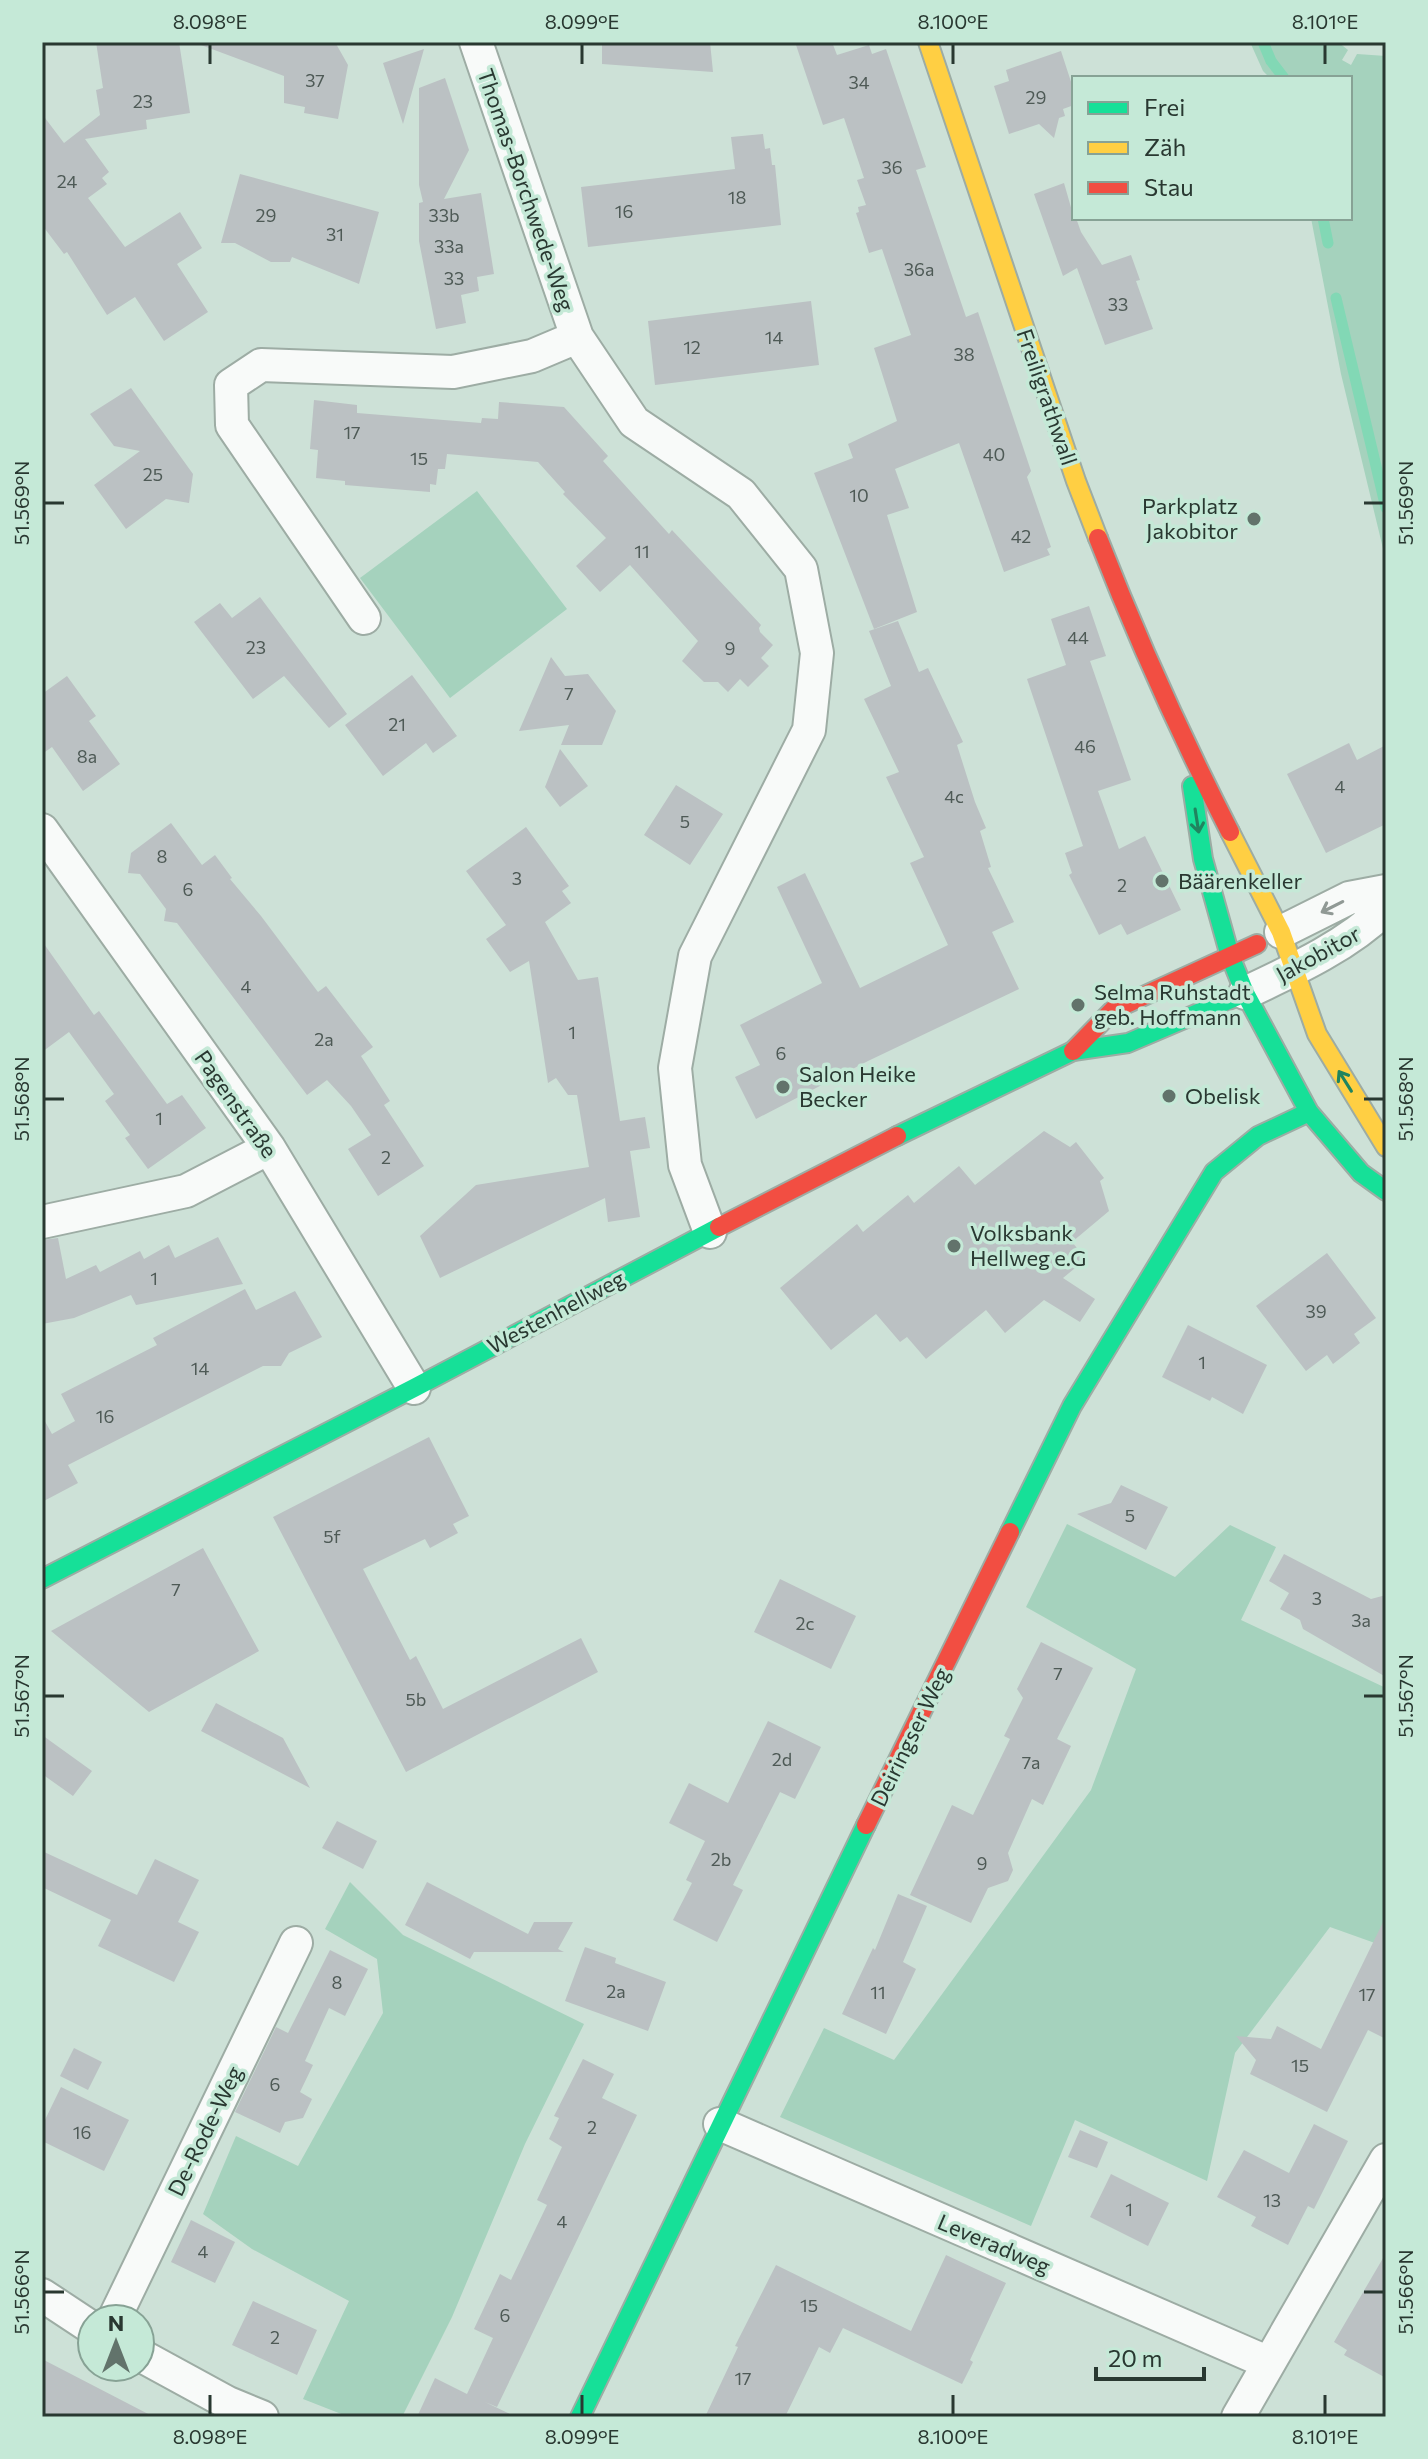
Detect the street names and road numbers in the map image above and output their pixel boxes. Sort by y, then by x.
street label: Thomas-Borchwede-Weg [472,65,581,315]
street label: Freiligrathwall [1011,325,1083,469]
street label: Jakobitor [1271,919,1365,988]
street label: Pagenstraße [189,1045,283,1163]
street label: Westenhellweg [482,1264,629,1359]
street label: Deiringser Weg [864,1663,955,1811]
street label: De-Rode-Weg [161,2061,248,2200]
street label: Leveradweg [934,2208,1055,2279]

